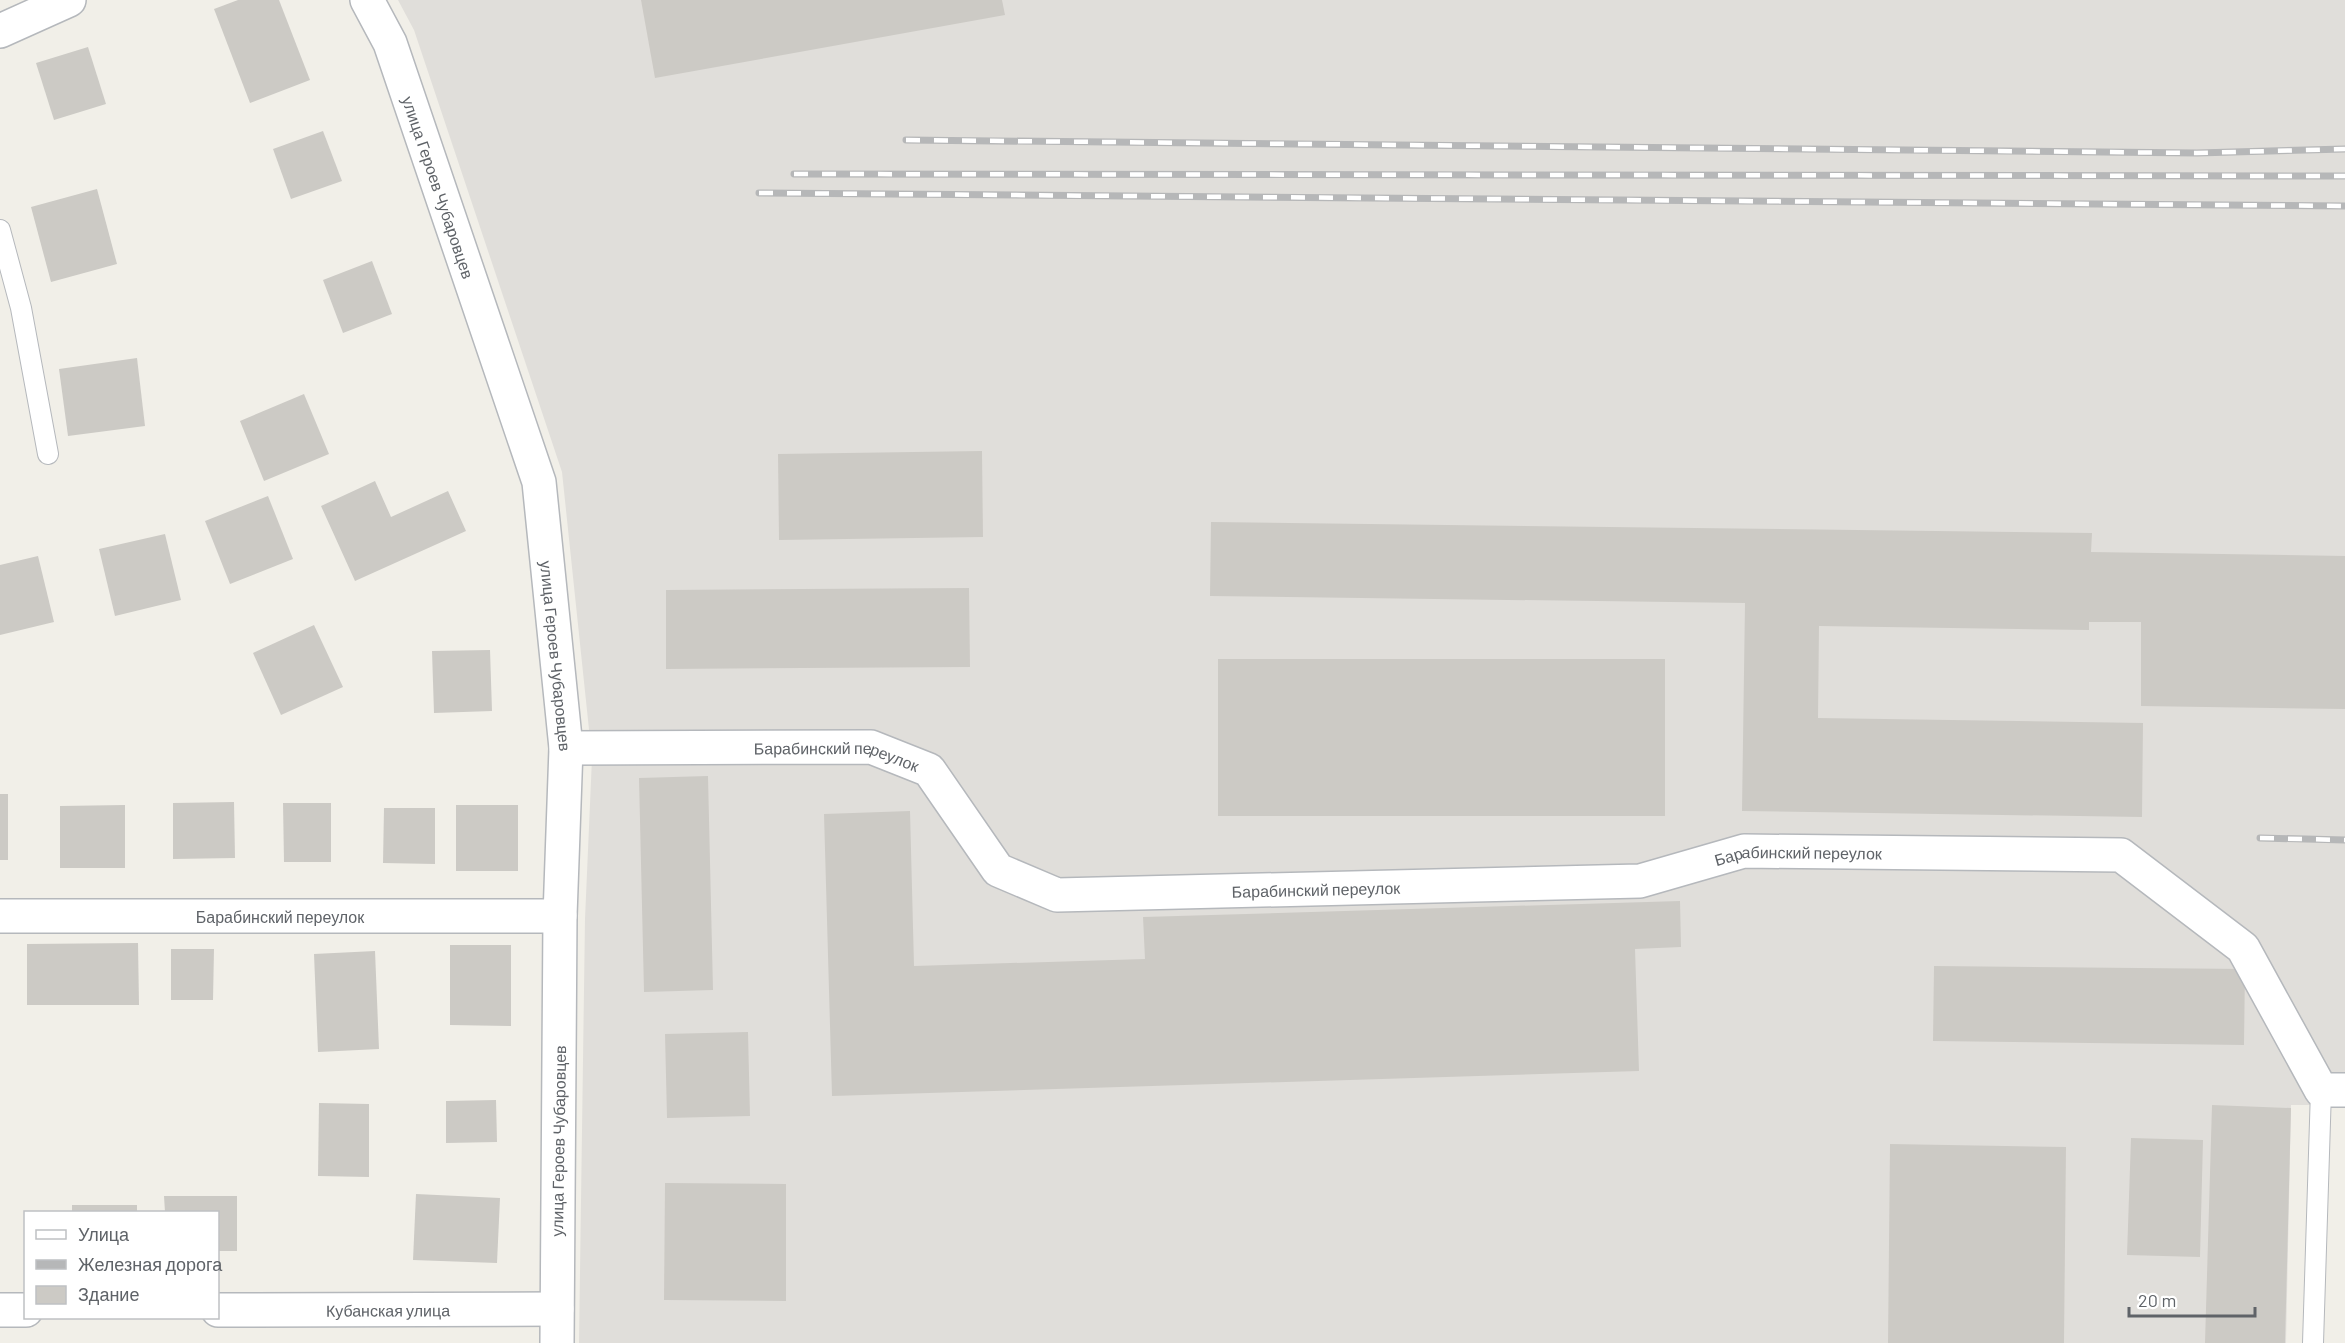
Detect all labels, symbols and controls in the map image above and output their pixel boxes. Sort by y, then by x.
street label: улица Героев Чубаровцев [399,93,479,281]
street label: улица Героев Чубаровцев [538,560,576,752]
street label: Барабинский переулок [754,737,923,775]
street label: Барабинский переулок [1712,841,1883,869]
street label: Барабинский переулок [1231,877,1401,900]
street label: Барабинский переулок [196,907,365,926]
street label: улица Героев Чубаровцев [547,1045,569,1237]
legend [24,1211,219,1319]
text: Улица [78,1223,130,1245]
text: Железная дорога [78,1253,223,1275]
scale bar [2129,1280,2255,1318]
text: Здание [78,1283,139,1305]
text: 20 m [2138,1289,2176,1311]
street label: Кубанская улица [326,1300,450,1319]

